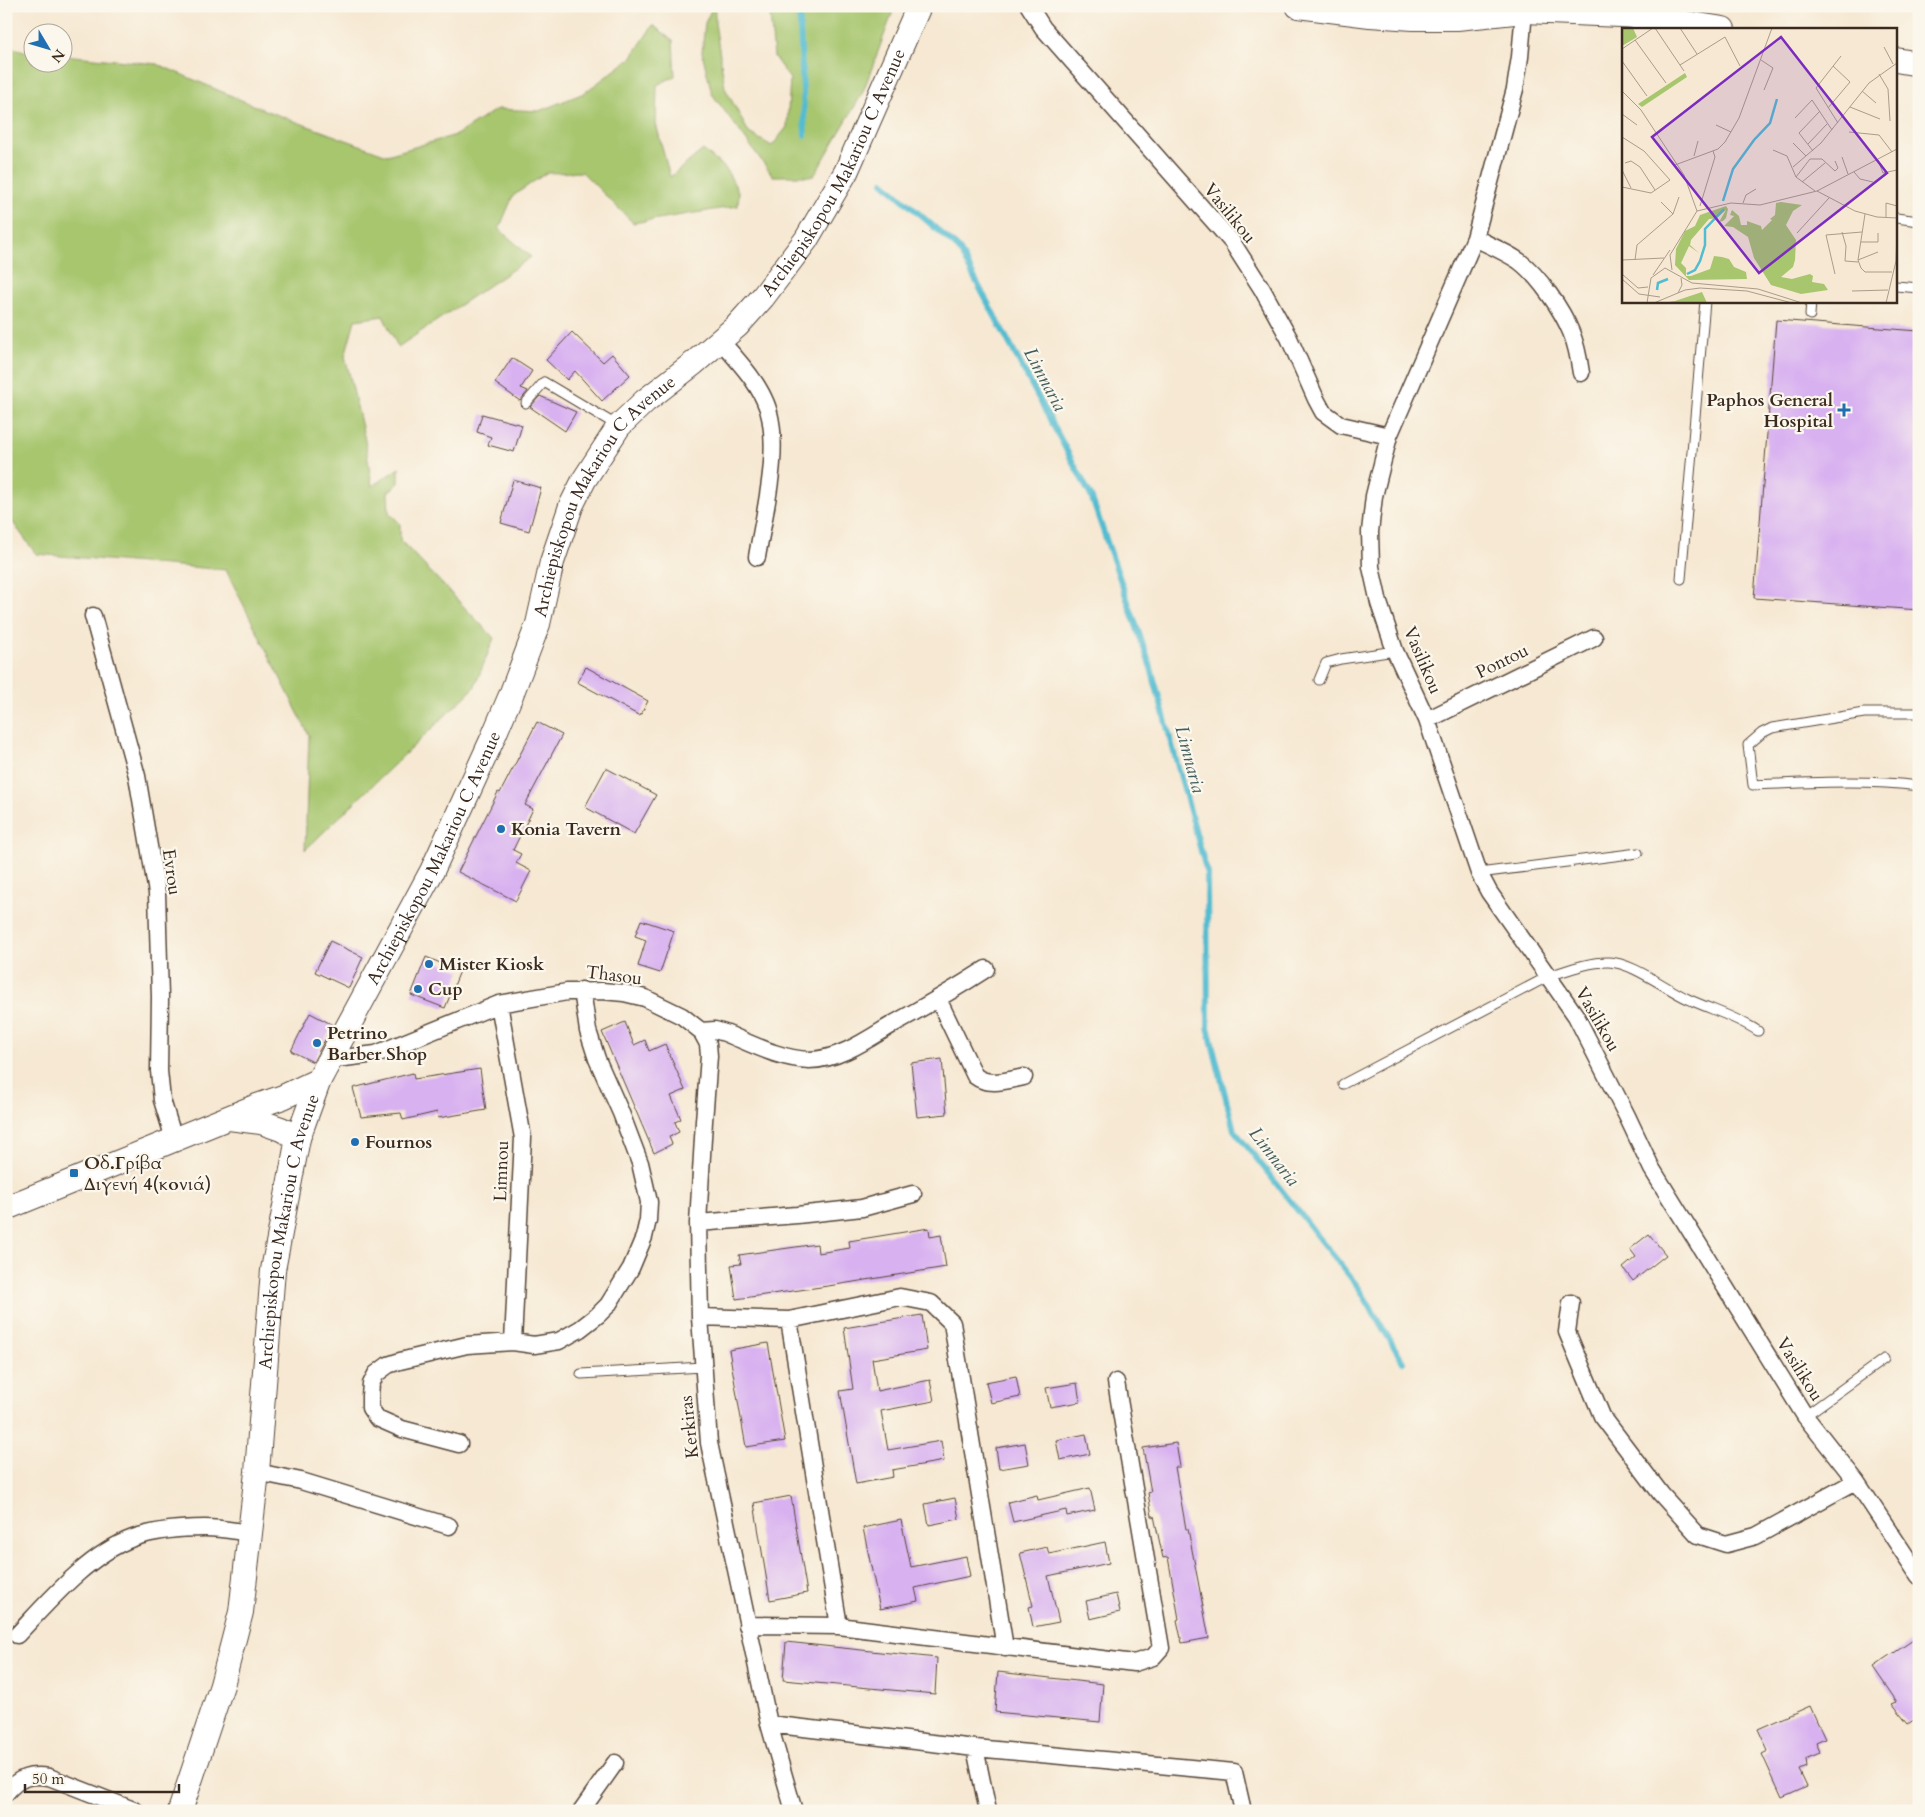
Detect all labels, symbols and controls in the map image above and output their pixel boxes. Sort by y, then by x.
north arrow [22,22,72,72]
inset map [1622,28,1898,302]
text: N [47,45,69,66]
street label: Archiepiskopou Makariou C Avenue [756,45,912,302]
street label: Vasilikou [1198,178,1262,249]
water label: Limnaria [1017,343,1073,417]
street label: Archiepiskopou Makariou C Avenue [528,370,681,619]
place label: Paphos General Hospital [1706,388,1833,434]
marker: Paphos General Hospital [1837,403,1851,417]
street label: Vasilikou [1397,623,1448,698]
street label: Pontou [1472,638,1533,685]
water label: Limnaria [1169,722,1212,796]
street label: Archiepiskopou Makariou C Avenue [361,727,507,989]
place label: Konia Tavern [511,817,621,842]
marker: Konia Tavern [495,823,507,835]
street label: Evrou [156,847,187,897]
place label: Mister Kiosk [439,952,545,977]
marker: Mister Kiosk [423,958,435,970]
street label: Thasou [584,960,644,991]
place label: Cup [428,977,463,1002]
street label: Vasilikou [1569,982,1626,1056]
marker: Cup [412,983,424,995]
place label: Petrino Barber Shop [327,1021,427,1067]
marker: Petrino Barber Shop [311,1037,323,1049]
street label: Archiepiskopou Makariou C Avenue [253,1091,326,1371]
water label: Limnaria [1243,1121,1306,1192]
place label: Fournos [365,1130,432,1155]
marker: Fournos [349,1136,361,1148]
street label: Limnou [488,1140,515,1202]
place label: Οδ.Γρίβα Διγενή 4(κονιά) [84,1151,211,1197]
marker: Οδ.Γρίβα Διγενή 4(κονιά) [68,1167,80,1179]
street label: Vasilikou [1770,1333,1829,1406]
street label: Kerkiras [674,1394,705,1460]
scale bar [25,1762,179,1794]
text: 50 m [32,1769,64,1789]

